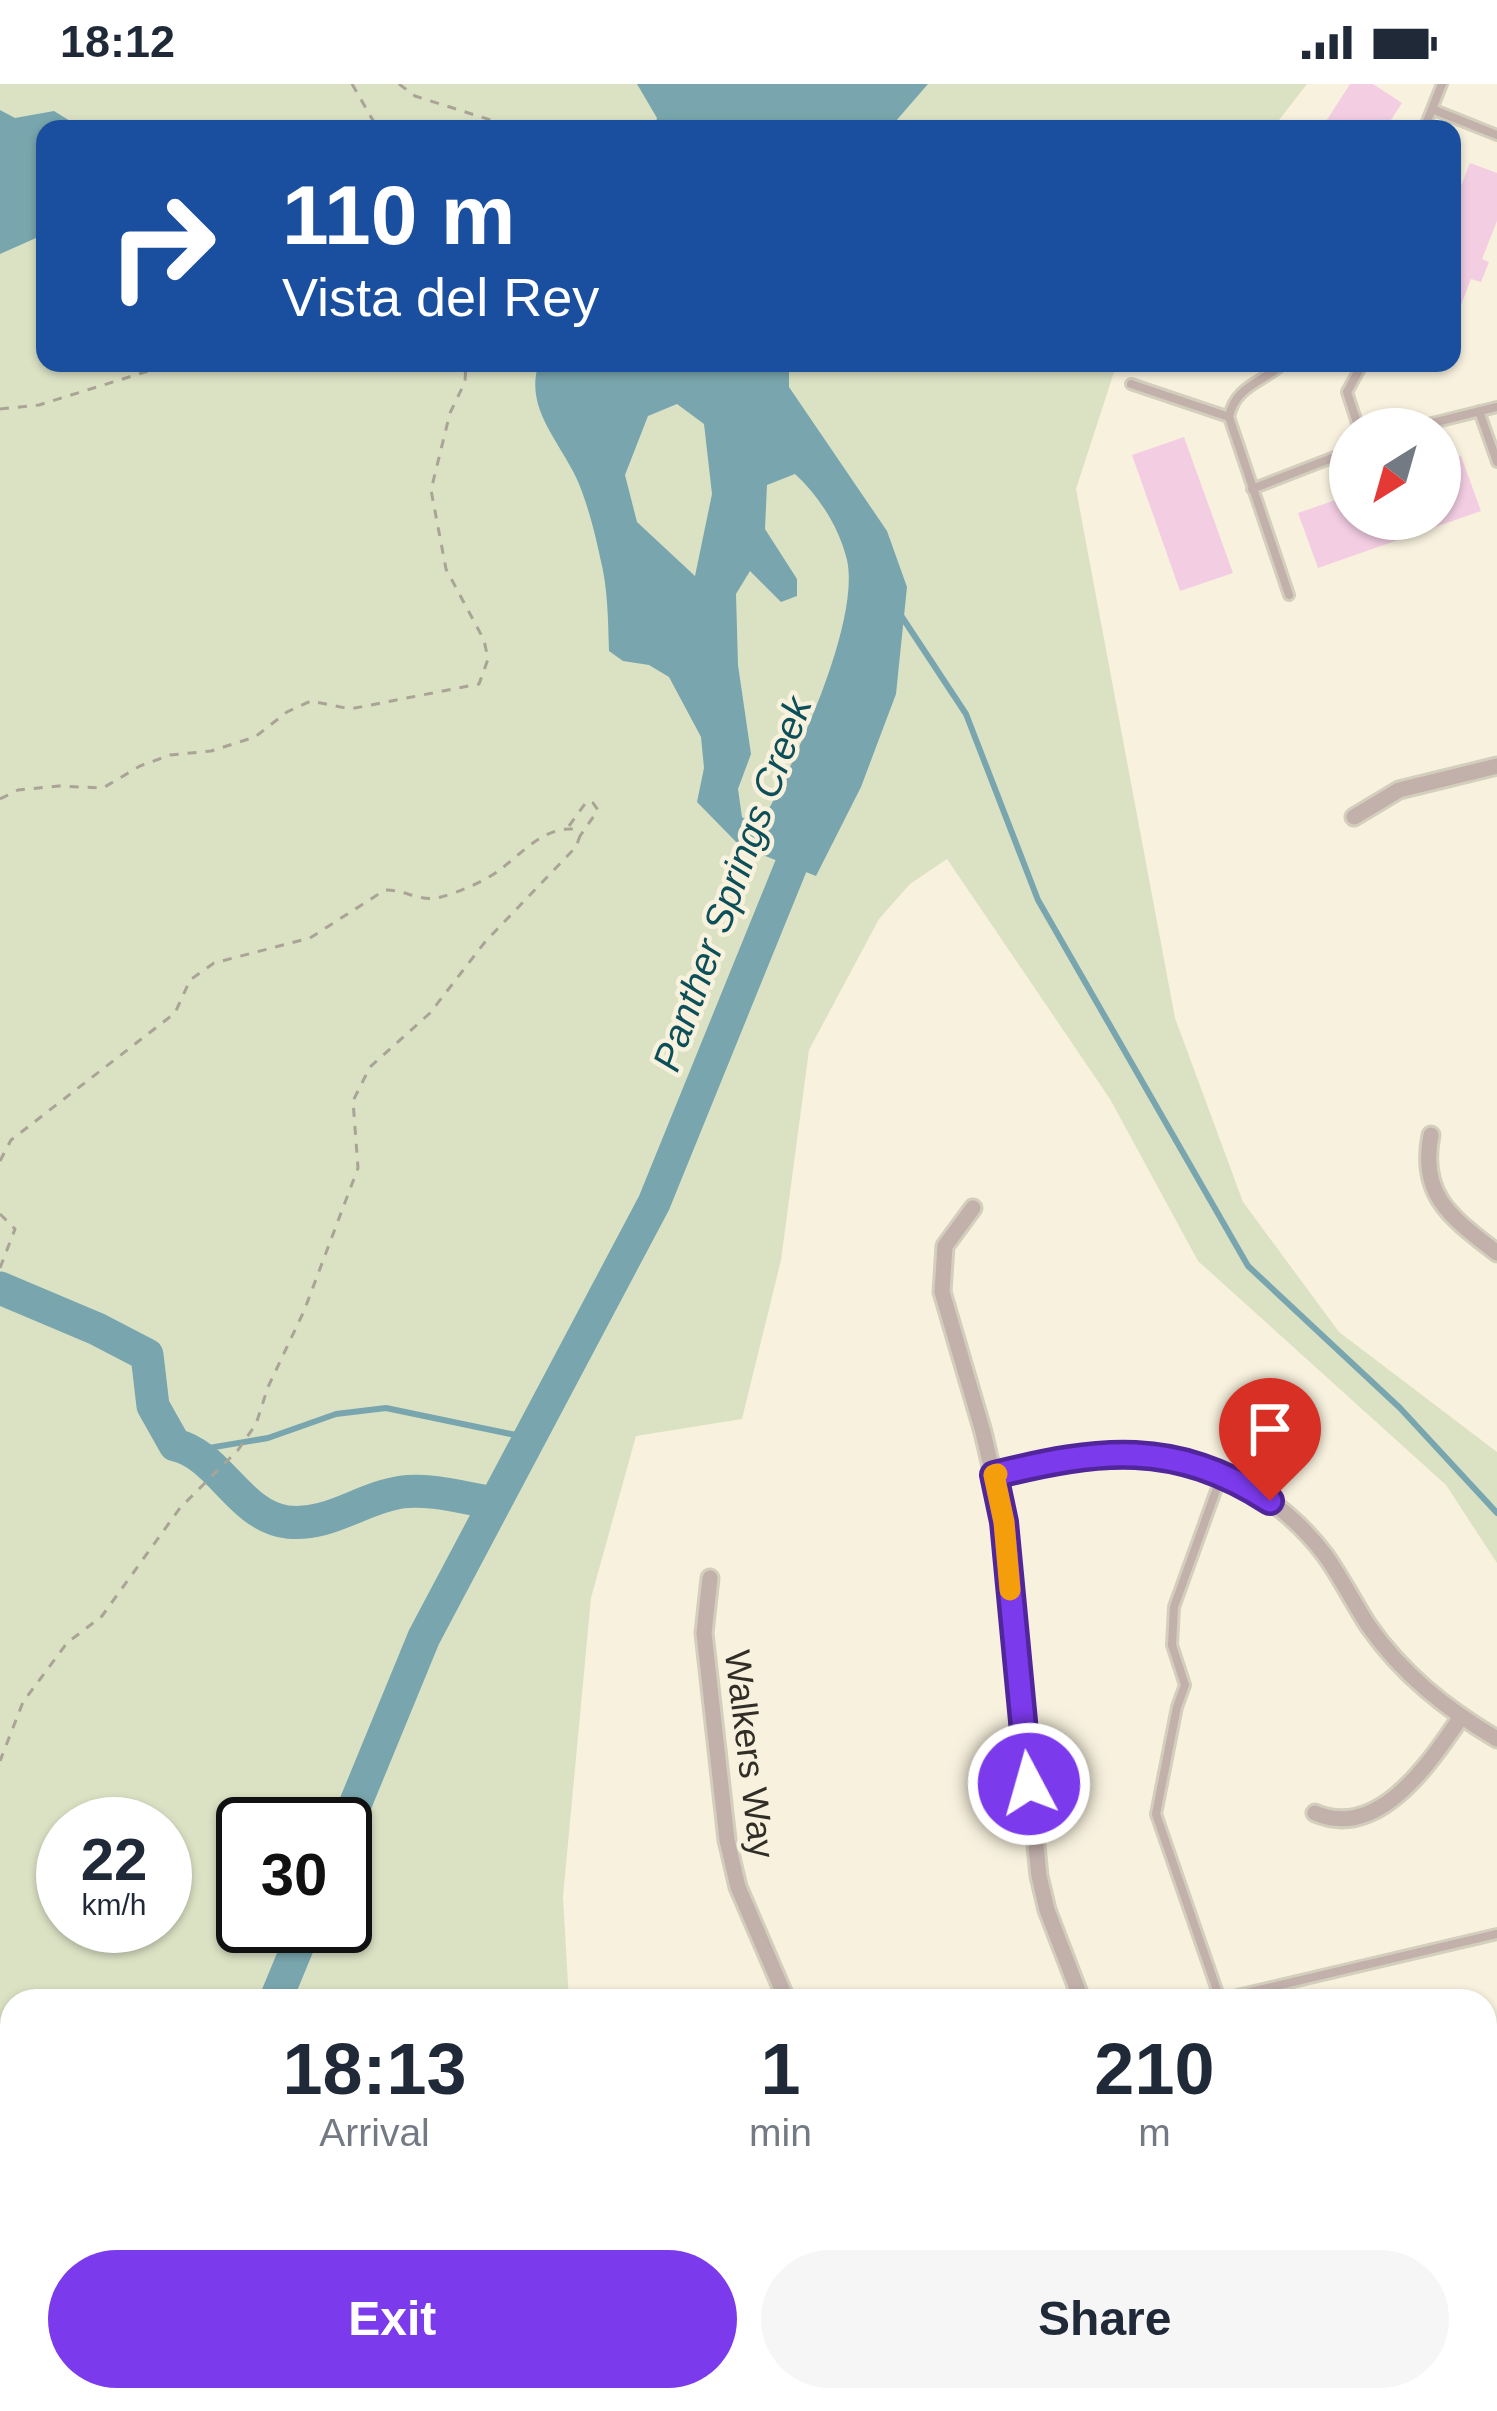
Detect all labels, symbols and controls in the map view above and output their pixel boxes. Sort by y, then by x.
text: 18:12 [60,16,175,67]
icon: right [84,168,240,324]
text: 110 m [282,168,516,262]
text: Vista del Rey [282,267,599,327]
north arrow [1329,408,1461,540]
map controls [1329,408,1461,540]
water label: Panther Springs Creek [644,689,821,1077]
pin [1219,1378,1321,1501]
icon: arrive [1237,1396,1303,1462]
street label: Walkers Way [717,1648,783,1860]
position arrow [966,1721,1092,1847]
speed limit sign: 30 [216,1797,372,1953]
text: 22 [81,1826,147,1893]
text: km/h [81,1888,147,1921]
text: 18:13 [282,2029,467,2109]
text: 1 [760,2029,801,2109]
text: 210 [1094,2029,1215,2109]
text: Arrival [319,2111,430,2154]
text: min [749,2111,812,2154]
text: m [1138,2111,1171,2154]
button: Exit [48,2250,737,2388]
button: Share [761,2250,1449,2388]

